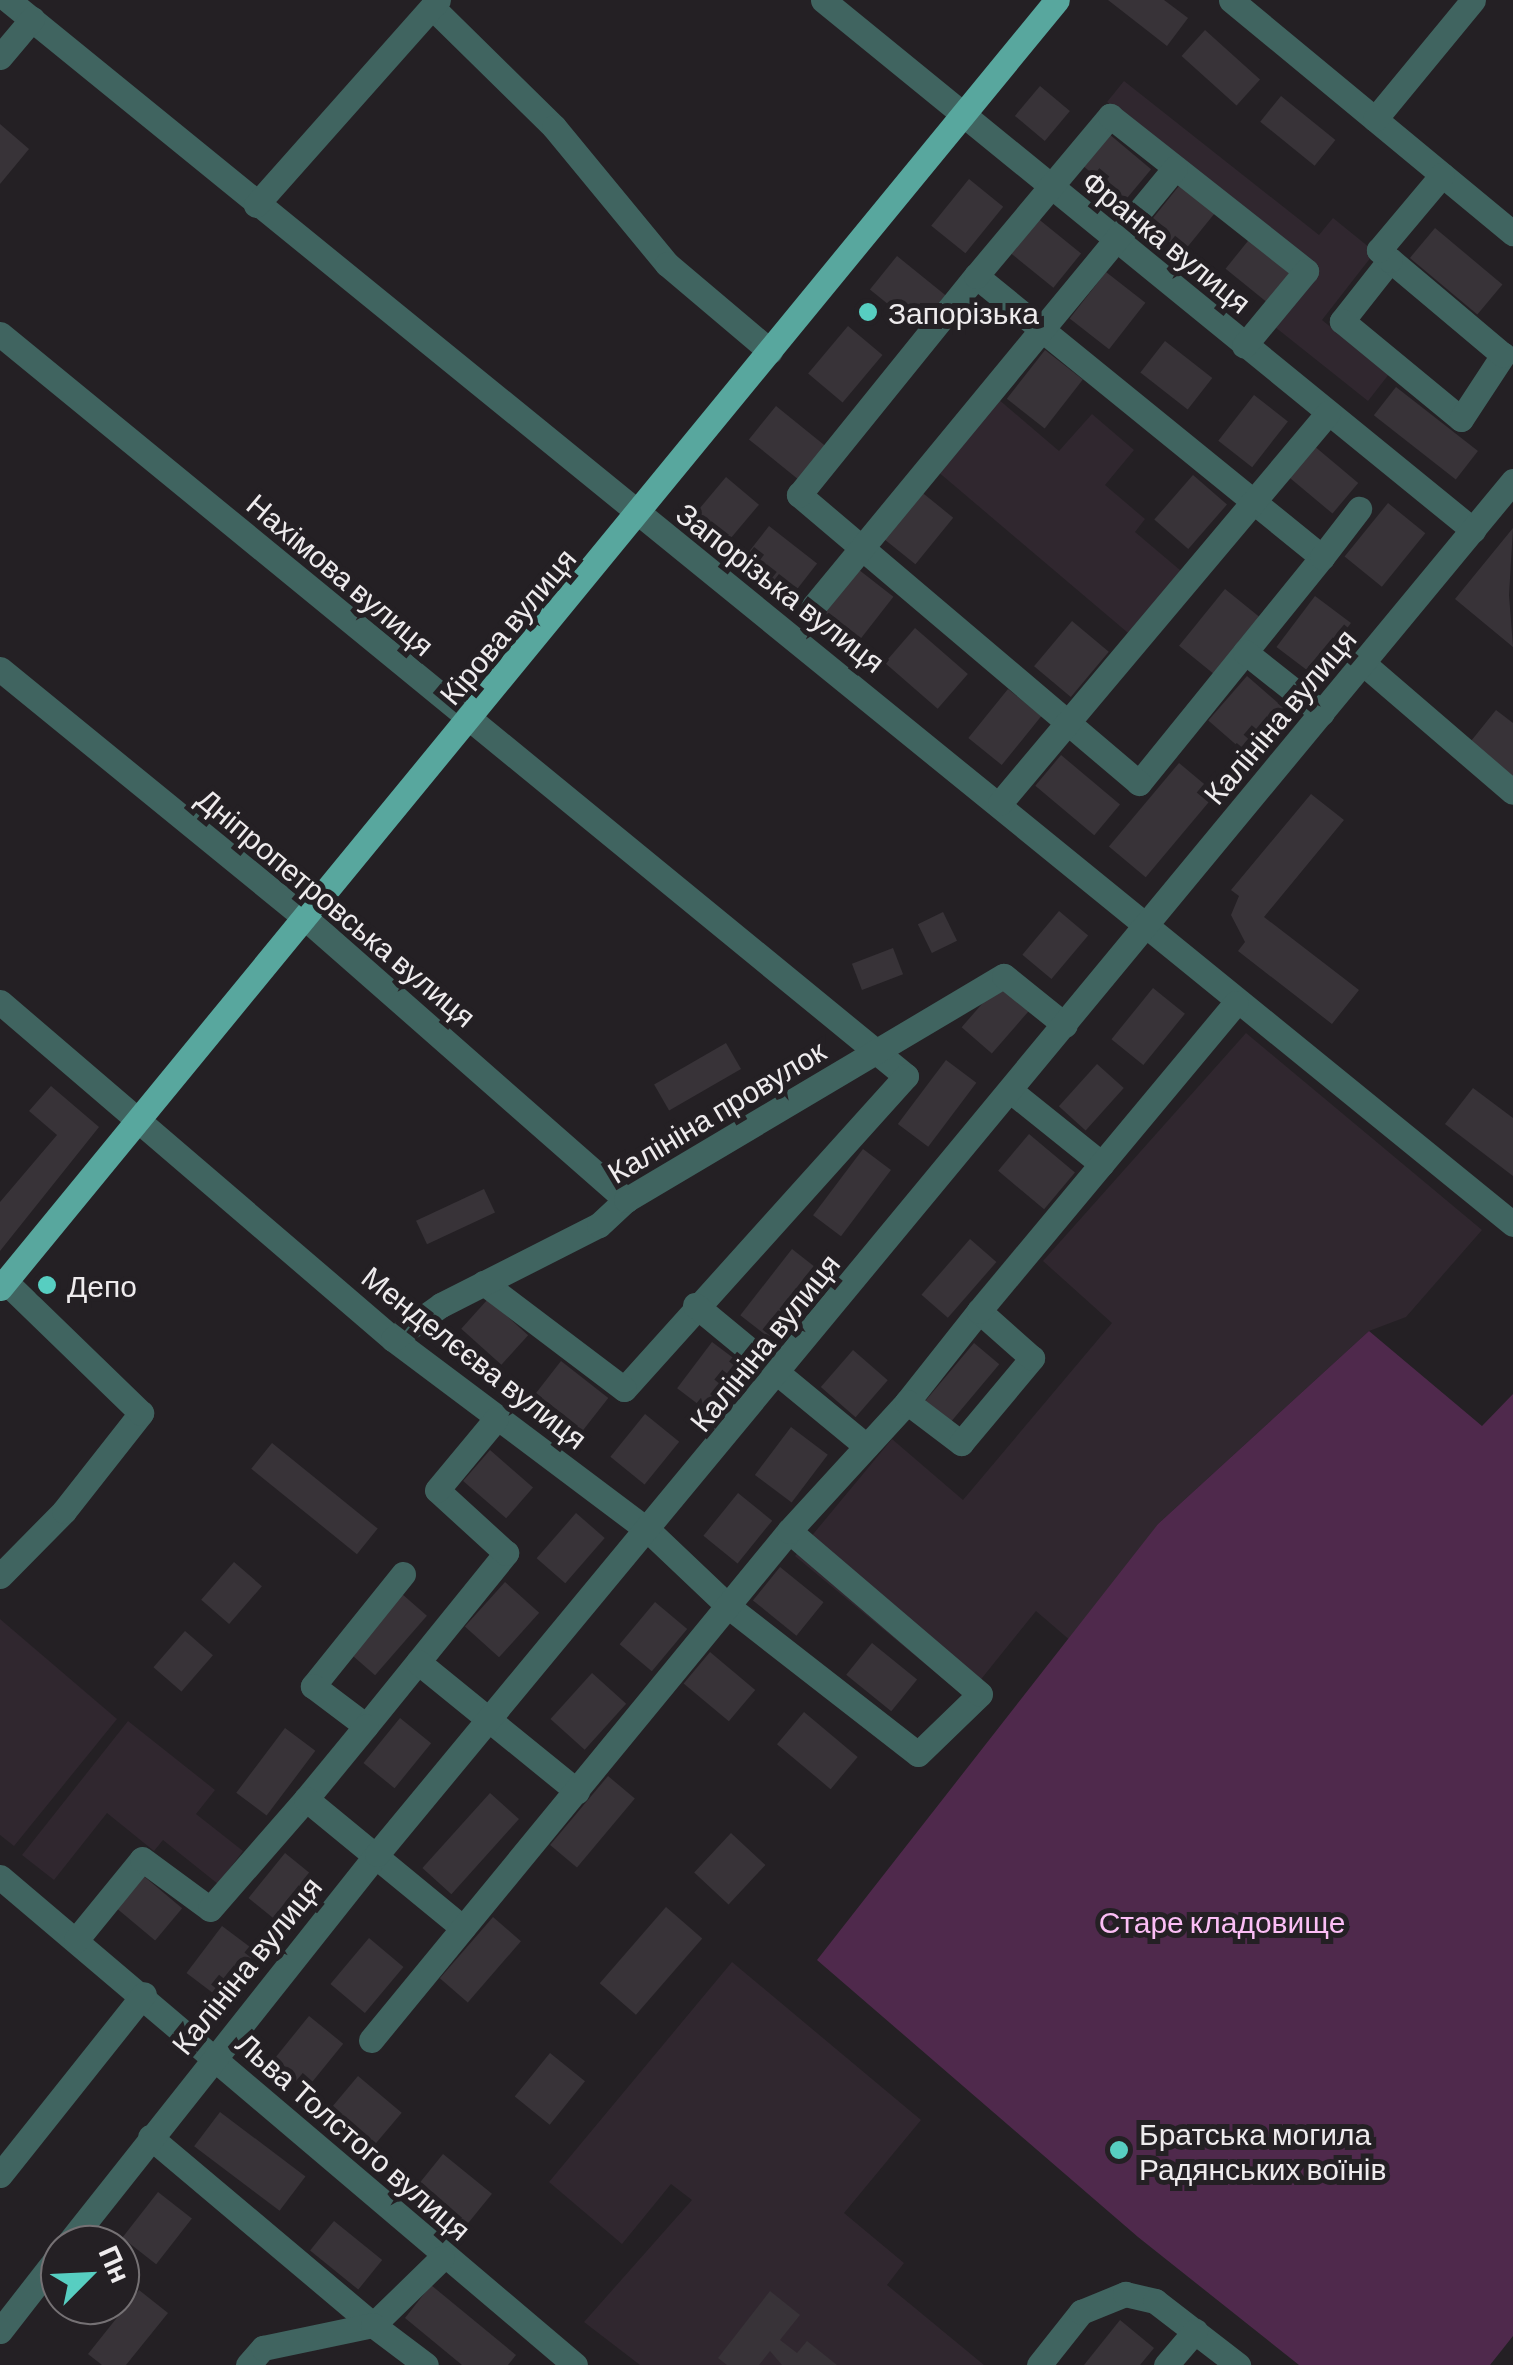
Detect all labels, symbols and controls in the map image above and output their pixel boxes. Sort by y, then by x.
street label: Франка вулиця [1075,162,1259,320]
place label: Запорізька [888,294,1039,330]
marker: Запорізька [857,301,879,323]
street label: Нахімова вулиця [240,485,442,663]
street label: Запорізька вулиця [670,495,892,679]
street label: Кірова вулиця [431,540,583,712]
street label: Калініна вулиця [1195,621,1363,811]
street label: Дніпропетровська вулиця [191,780,483,1034]
street label: Калініна провулок [601,1032,831,1190]
street label: Калініна вулиця [681,1246,847,1438]
street label: Менделєєва вулиця [355,1258,595,1456]
place label: Депо [67,1267,137,1303]
marker: Депо [36,1274,58,1296]
street label: Калініна вулиця [163,1869,329,2061]
park label: Старе кладовище [1099,1903,1345,1939]
street label: Льва Толстого вулиця [230,2025,478,2247]
place label: Братська могила Радянських воїнів [1139,2115,1386,2186]
marker: Братська могила Радянських воїнів [1108,2139,1130,2161]
north arrow [40,2225,140,2325]
text: Пн [93,2240,139,2287]

